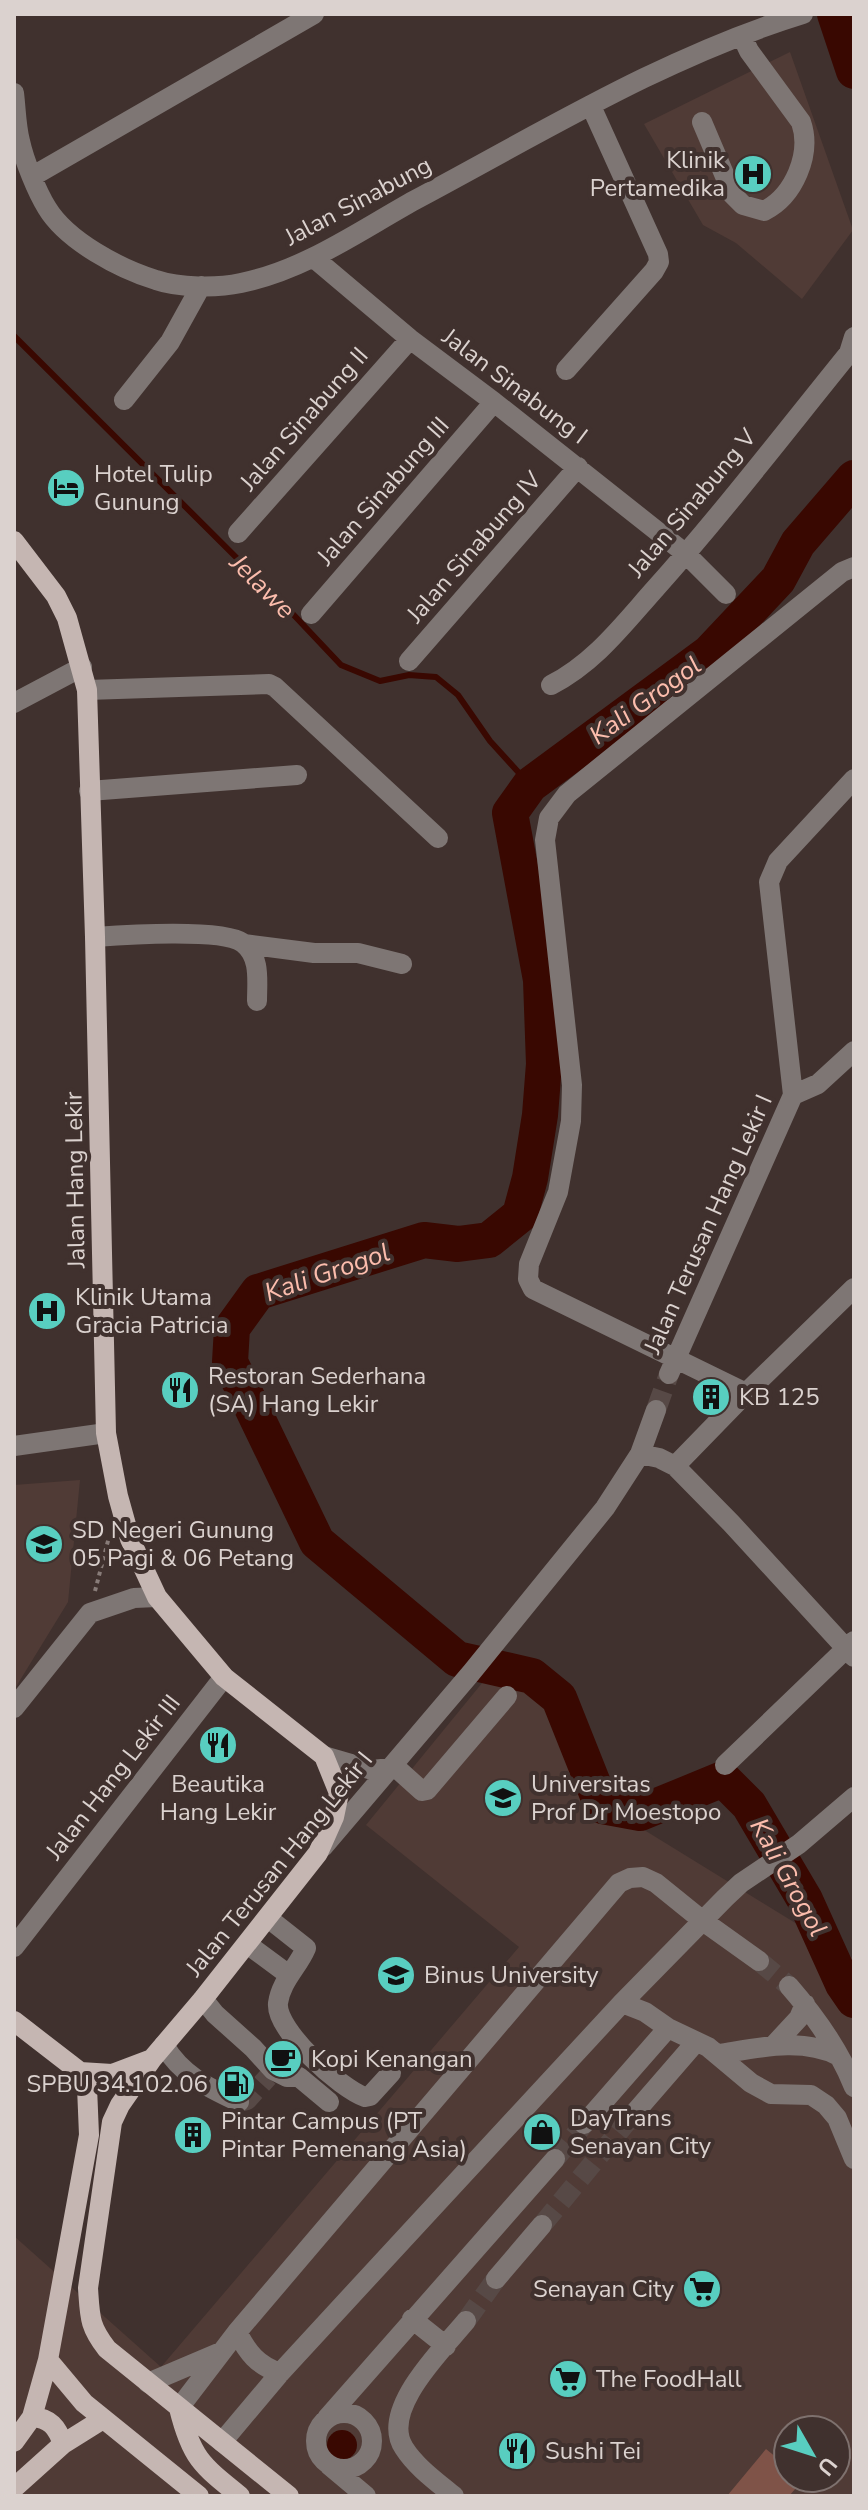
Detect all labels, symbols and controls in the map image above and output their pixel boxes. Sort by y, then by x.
place label: Klinik Pertamedika [590,144,726,204]
street label: Jalan Sinabung [278,149,437,254]
hospital icon: Klinik Pertamedika [732,153,774,195]
street label: Jalan Sinabung I [435,320,594,451]
street label: Jalan Sinabung II [232,340,375,498]
street label: Jalan Sinabung III [309,410,456,573]
street label: Jalan Sinabung V [620,422,764,585]
place label: Hotel Tulip Gunung [94,458,213,518]
street label: Jalan Sinabung IV [399,464,549,630]
hotel icon: Hotel Tulip Gunung [45,467,87,509]
water label: Jelawe [221,545,303,627]
water label: Kali Grogol [582,648,708,753]
street label: Jalan Terusan Hang Lekir I [636,1089,780,1360]
street label: Jalan Hang Lekir [57,1091,93,1270]
water label: Kali Grogol [260,1235,394,1310]
place label: Klinik Utama Gracia Patricia [75,1281,228,1341]
hospital icon: Klinik Utama Gracia Patricia [26,1290,68,1332]
place label: Restoran Sederhana (SA) Hang Lekir [208,1360,426,1420]
restaurant icon: Restoran Sederhana (SA) Hang Lekir [159,1369,201,1411]
building icon: KB 125 [690,1376,732,1418]
place label: KB 125 [739,1381,820,1413]
place label: SD Negeri Gunung 05 Pagi & 06 Petang [72,1514,294,1574]
school or university icon: SD Negeri Gunung 05 Pagi & 06 Petang [23,1523,65,1565]
street label: Jalan Hang Lekir III [38,1688,188,1867]
restaurant icon: Beautika Hang Lekir [197,1724,239,1766]
street label: Jalan Terusan Hang Lekir I [178,1745,380,1984]
place label: Beautika Hang Lekir [160,1768,277,1828]
place label: Universitas Prof Dr Moestopo [531,1768,721,1828]
school or university icon: Universitas Prof Dr Moestopo [482,1777,524,1819]
water label: Kali Grogol [742,1812,835,1943]
school or university icon: Binus University [375,1954,417,1996]
place label: Binus University [424,1959,599,1991]
cafe icon: Kopi Kenangan [262,2038,304,2080]
place label: Kopi Kenangan [311,2043,473,2075]
fuel station icon: SPBU 34.102.06 [215,2063,257,2105]
place label: SPBU 34.102.06 [26,2068,208,2100]
place label: DayTrans Senayan City [570,2102,712,2162]
place label: Pintar Campus (PT Pintar Pemenang Asia) [221,2105,467,2165]
shop icon: DayTrans Senayan City [521,2111,563,2153]
building icon: Pintar Campus (PT Pintar Pemenang Asia) [172,2114,214,2156]
supermarket icon: Senayan City [681,2268,723,2310]
place label: Senayan City [533,2273,675,2305]
supermarket icon: The FoodHall [547,2358,589,2400]
place label: The FoodHall [596,2363,742,2395]
north arrow [772,2414,852,2494]
restaurant icon: Sushi Tei [496,2430,538,2472]
place label: Sushi Tei [545,2435,641,2467]
text: U [810,2450,844,2482]

